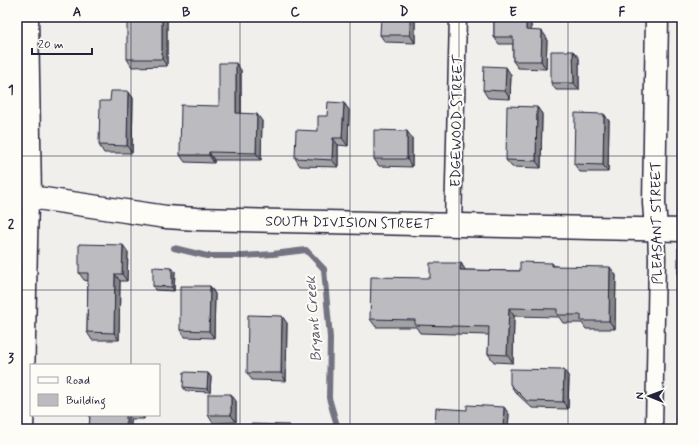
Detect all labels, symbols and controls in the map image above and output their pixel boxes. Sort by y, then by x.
text: A [73,4,81,21]
text: B [182,4,191,21]
text: C [290,4,300,21]
text: D [400,4,409,21]
text: E [509,4,517,21]
text: F [619,4,626,21]
scale bar [32,30,92,56]
text: 20 m [38,37,64,53]
street label: EDGEWOOD STREET [447,54,467,187]
text: 1 [8,82,14,99]
street label: PLEASANT STREET [647,161,667,285]
street label: SOUTH DIVISION STREET [265,213,433,233]
text: 2 [8,216,15,233]
water label: Bryant Creek [301,275,327,362]
text: 3 [8,350,14,367]
legend [30,364,160,416]
text: Road [66,373,90,389]
north arrow [629,376,669,416]
text: N [633,392,647,400]
text: Building [66,393,106,410]

